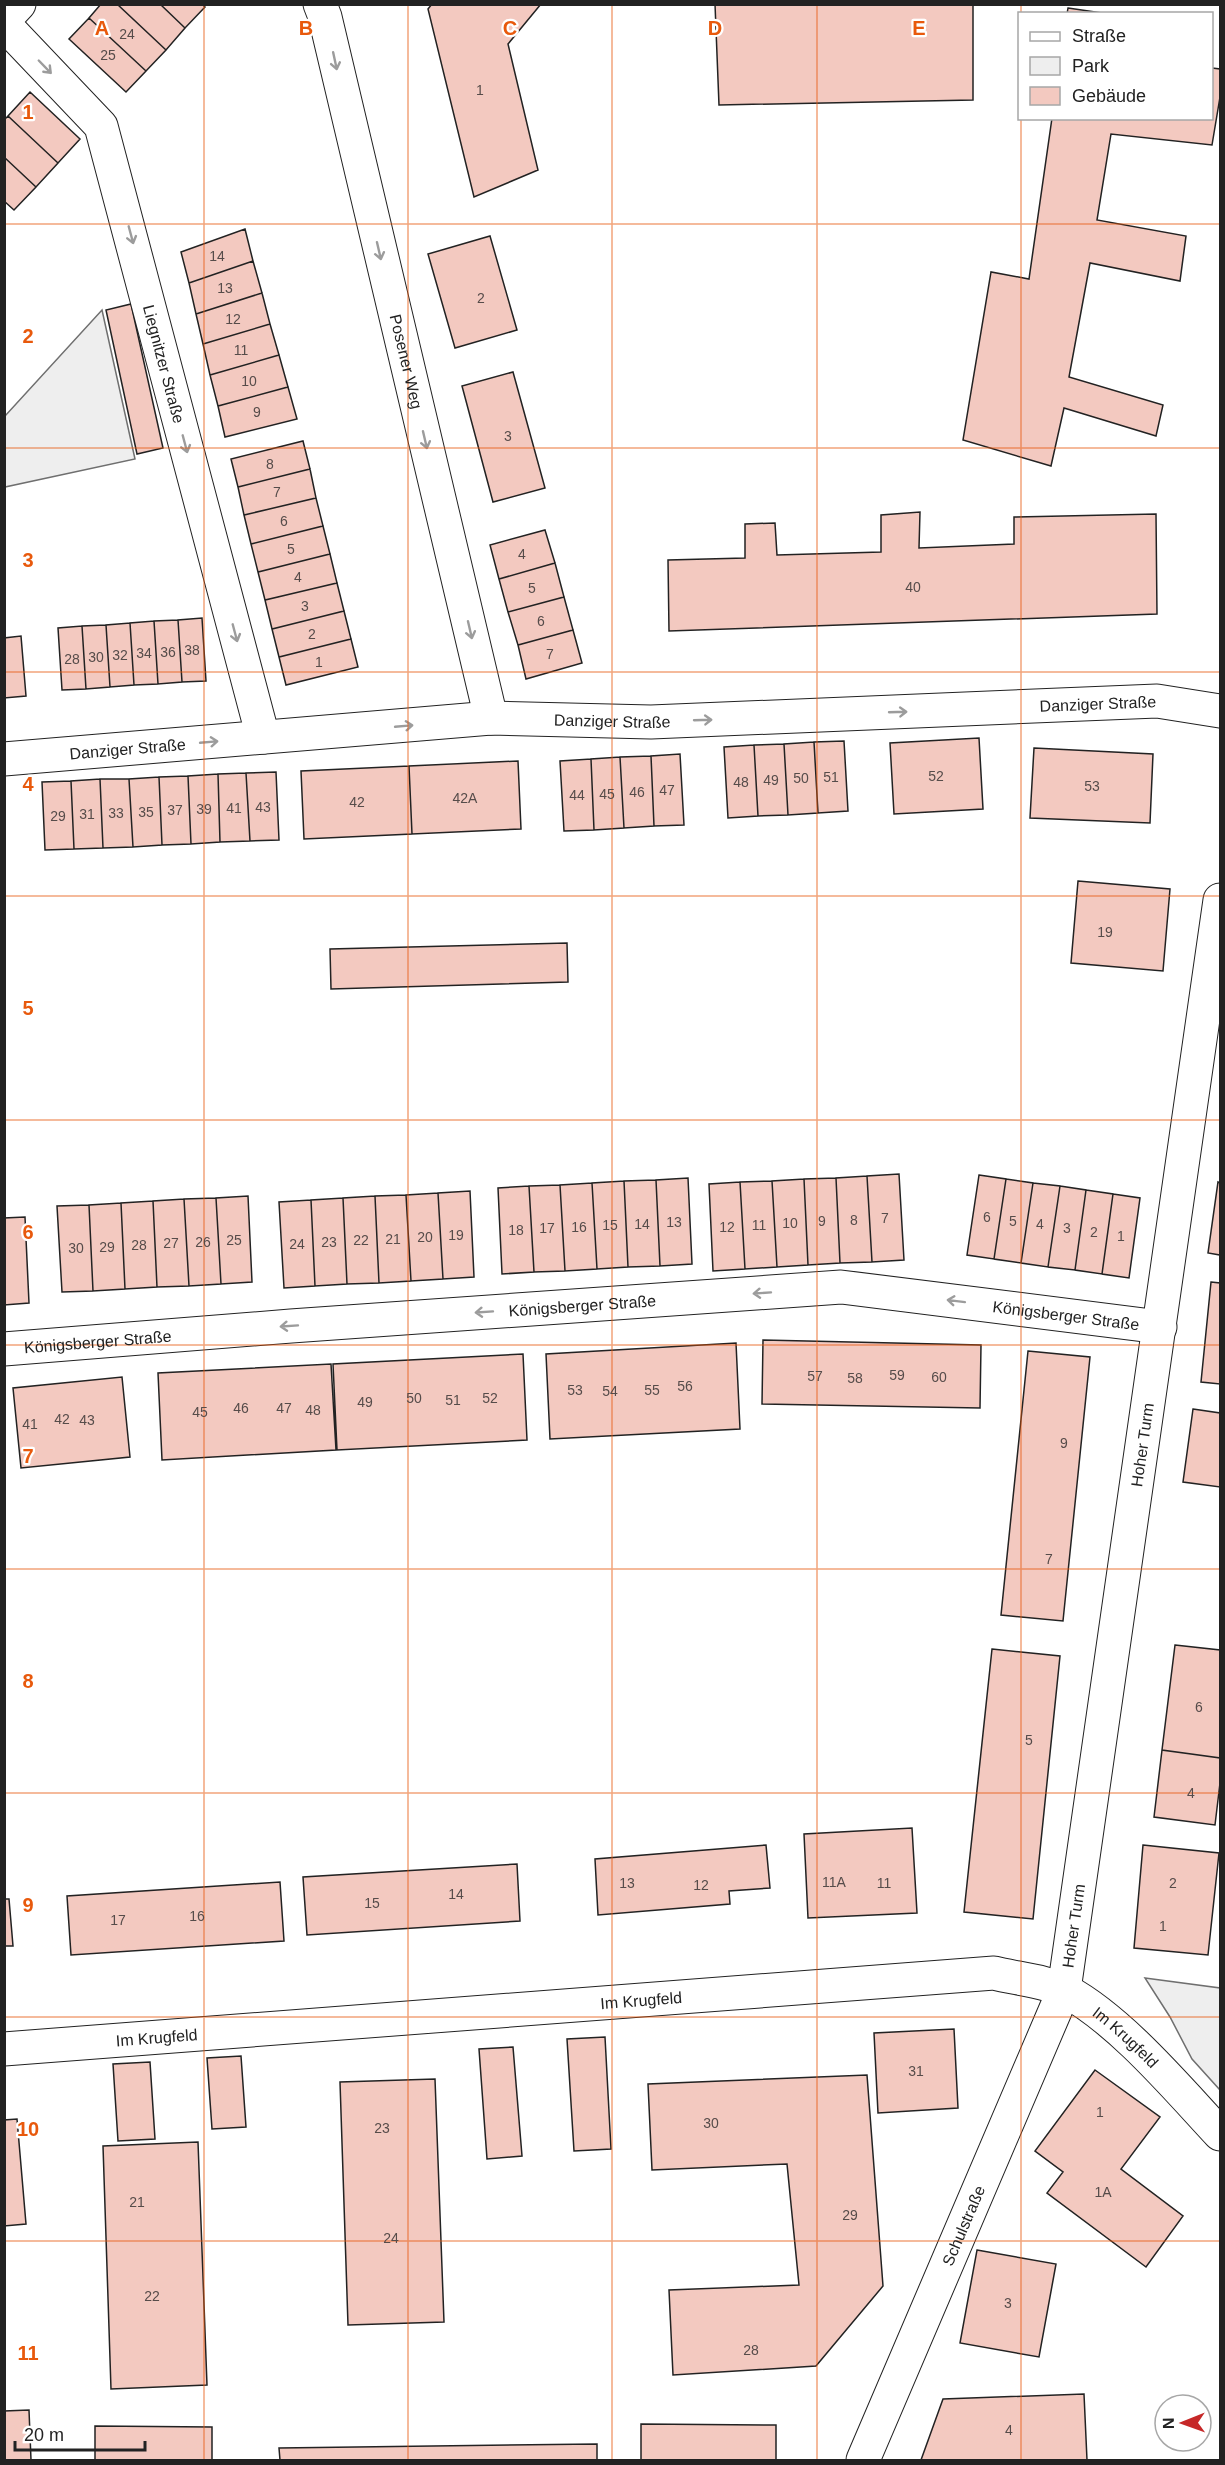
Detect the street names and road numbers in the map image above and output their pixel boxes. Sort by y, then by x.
street label: Liegnitzer Straße [140,303,187,425]
street label: Posener Weg [387,313,426,411]
street label: Danziger Straße [1039,693,1157,715]
street label: Danziger Straße [554,712,671,731]
street label: Danziger Straße [69,736,186,762]
street label: Königsberger Straße [508,1292,657,1320]
street label: Königsberger Straße [992,1298,1140,1333]
street label: Königsberger Straße [23,1328,172,1356]
street label: Hoher Turm [1128,1402,1157,1488]
street label: Hoher Turm [1059,1883,1088,1969]
street label: Im Krugfeld [600,1989,683,2012]
street label: Im Krugfeld [1089,2003,1161,2071]
street label: Im Krugfeld [115,2026,198,2049]
street label: Schulstraße [939,2183,988,2268]

